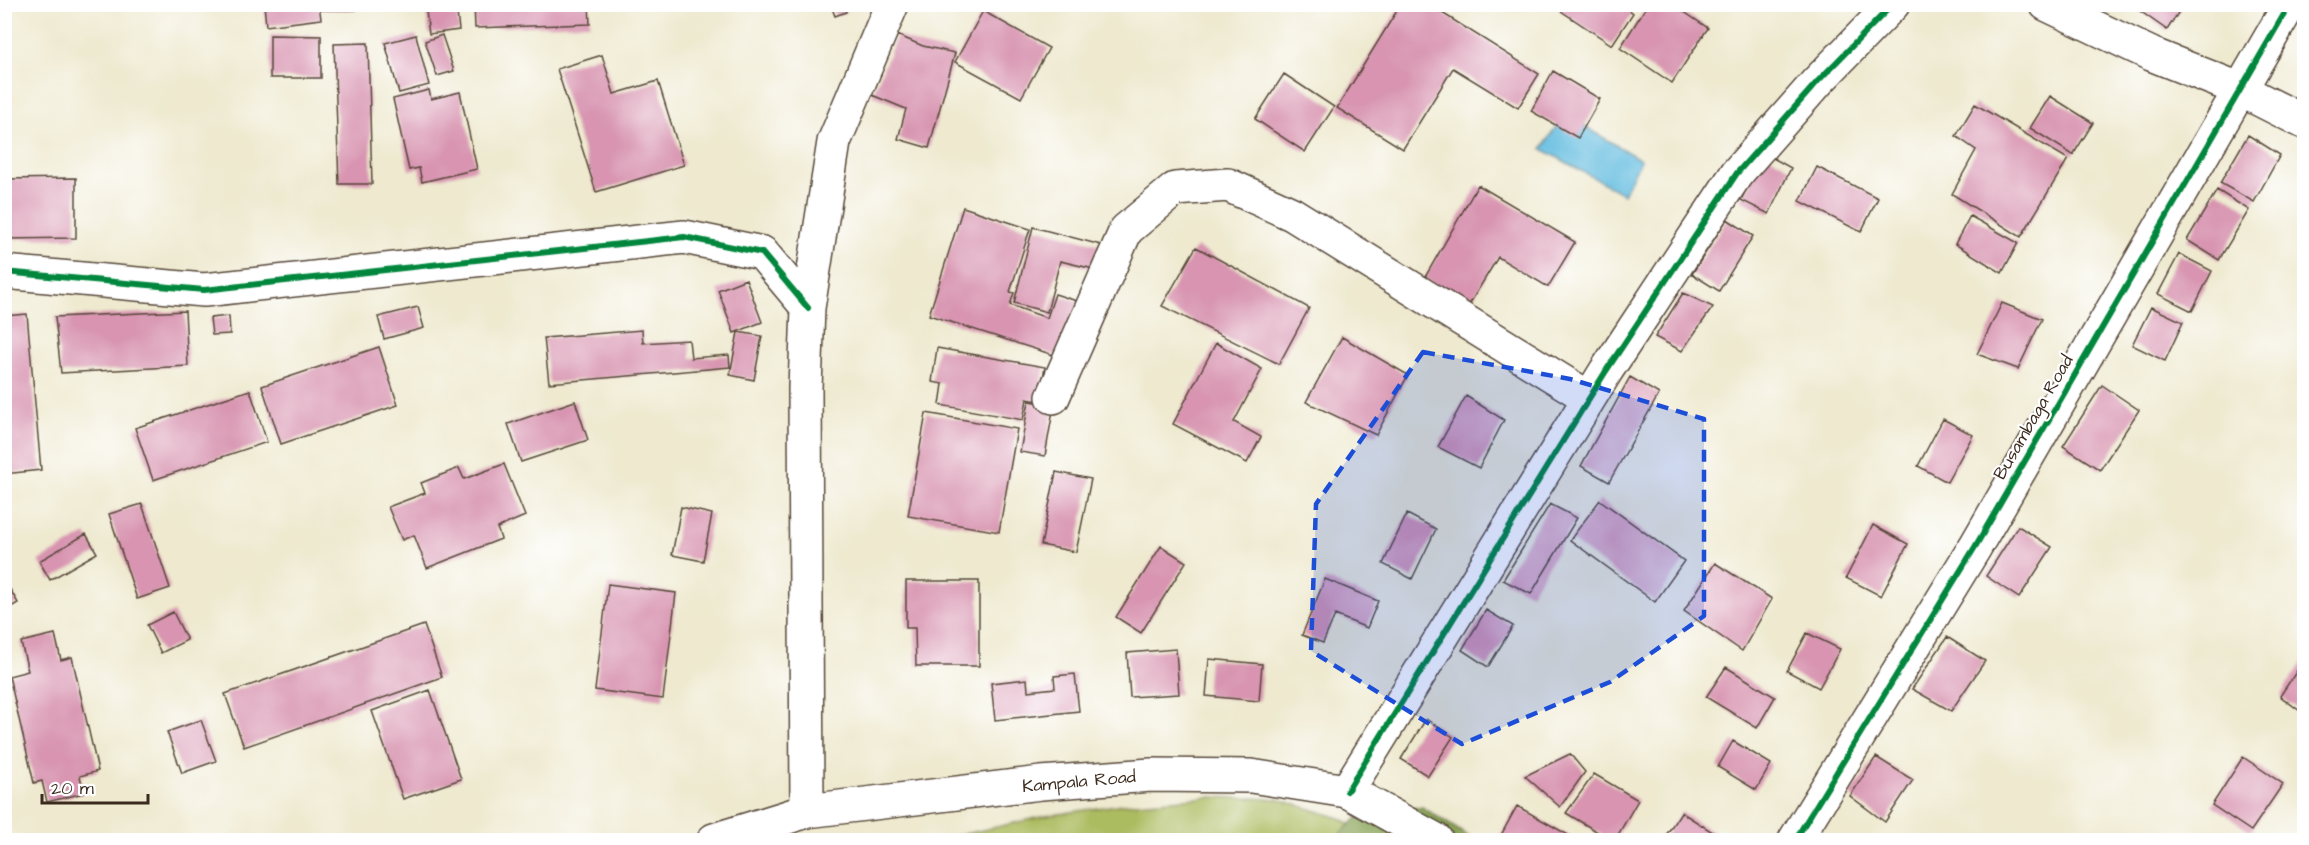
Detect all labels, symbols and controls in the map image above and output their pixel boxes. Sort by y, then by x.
street label: Busambaga Road [1988,350,2080,485]
street label: Kampala Road [1021,764,1137,799]
scale bar [42,767,148,805]
text: 20 m [51,776,94,801]

